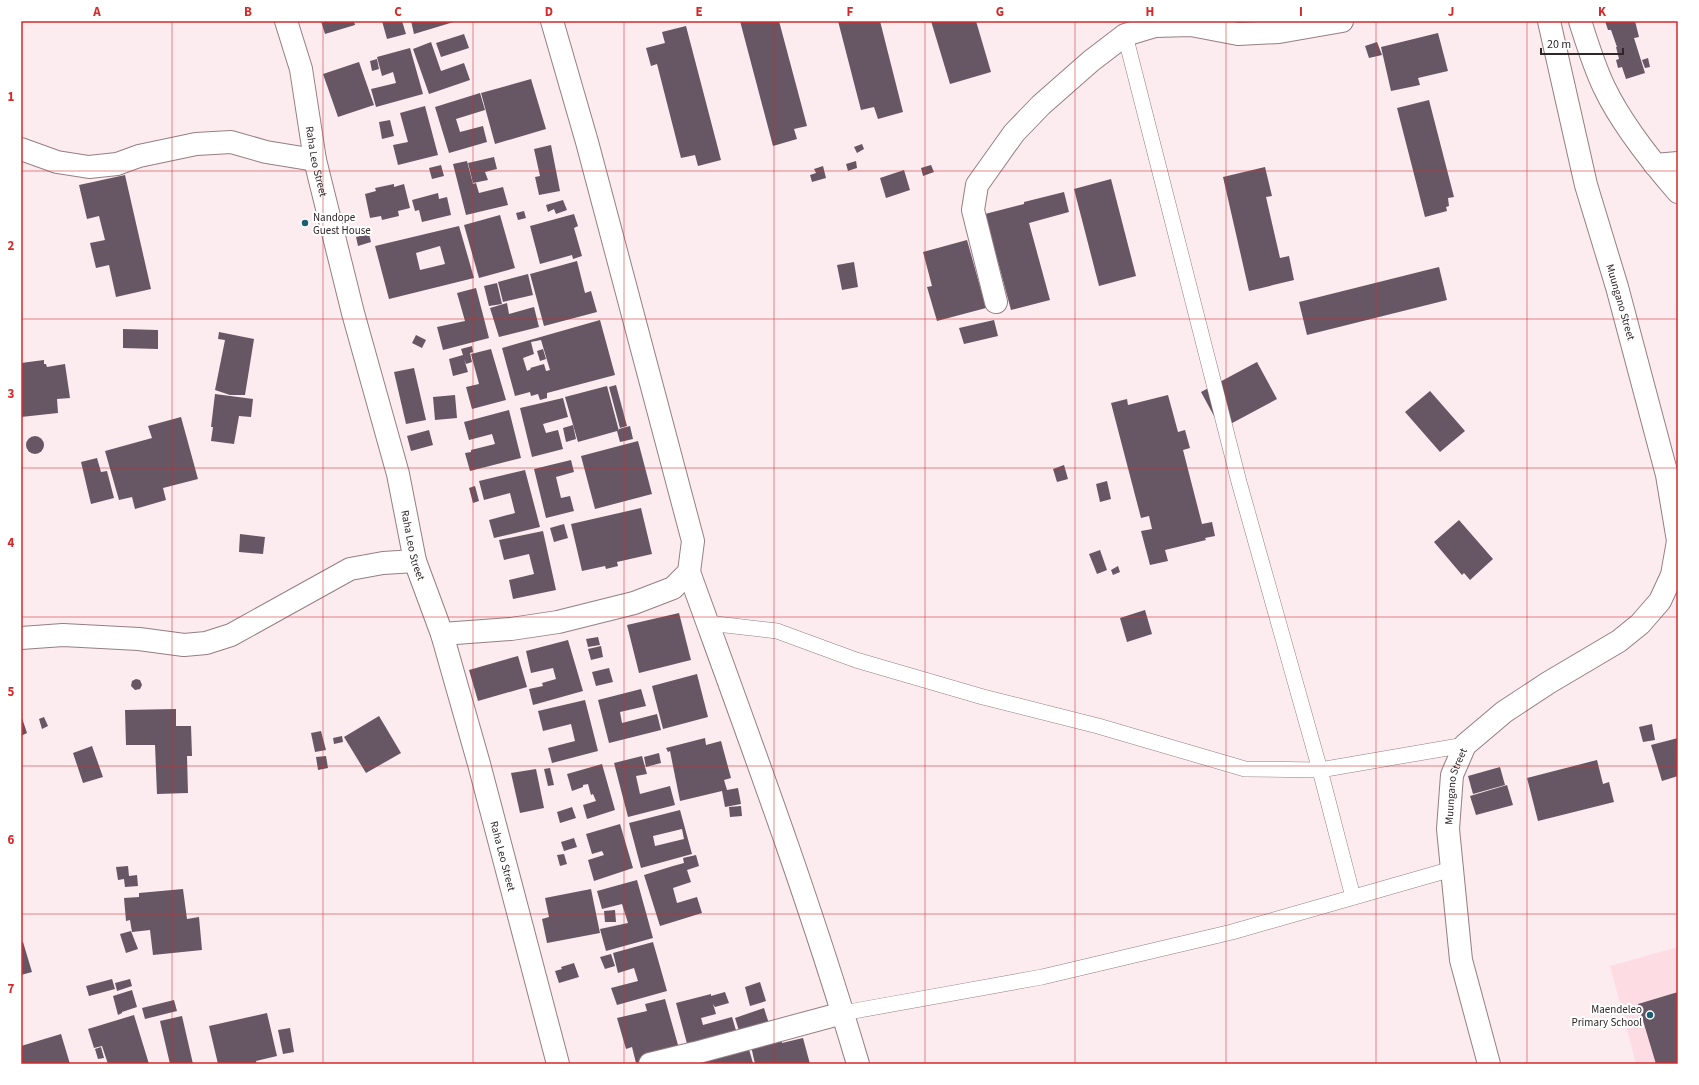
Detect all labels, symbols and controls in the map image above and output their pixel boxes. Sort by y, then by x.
text: A [92,3,101,21]
text: B [244,3,252,21]
text: C [394,3,402,21]
text: D [545,3,553,21]
text: E [695,3,703,21]
text: F [847,3,854,21]
text: G [996,3,1004,21]
text: H [1146,3,1154,21]
text: I [1299,3,1303,21]
text: J [1448,3,1454,21]
text: K [1598,3,1607,21]
scale bar [1541,30,1623,56]
text: 20 m [1547,36,1571,53]
text: 1 [8,88,15,106]
street label: Raha Leo Street [302,125,331,199]
place label: Nandope Guest House [313,210,371,238]
marker: Nandope Guest House [300,218,310,228]
text: 2 [8,237,15,255]
street label: Muungano Street [1602,262,1639,342]
text: 3 [8,385,15,403]
street label: Raha Leo Street [397,509,429,583]
text: 4 [8,534,15,552]
text: 5 [8,683,15,701]
street label: Muungano Street [1441,745,1471,825]
street label: Raha Leo Street [486,819,519,893]
text: 6 [8,831,15,849]
text: 7 [8,980,15,998]
place label: Maendeleo Primary School [1572,1002,1642,1030]
marker: Maendeleo Primary School [1645,1010,1655,1020]

